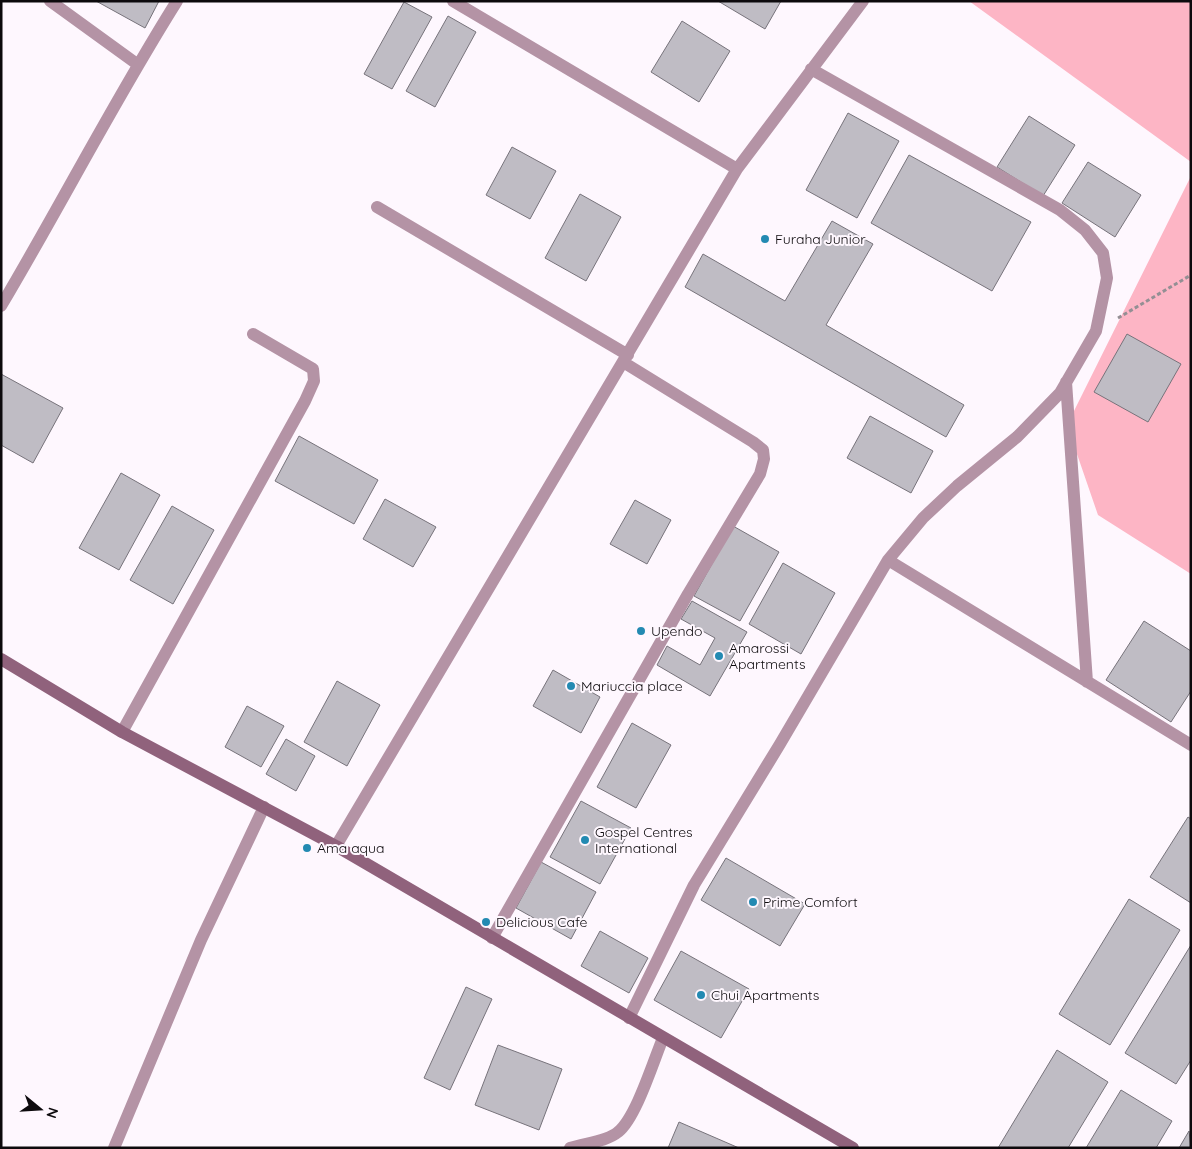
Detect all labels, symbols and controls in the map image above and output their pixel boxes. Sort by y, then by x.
place label: Furaha Junior [775,230,866,248]
marker: Furaha Junior [759,233,771,245]
place label: Upendo [651,622,702,640]
marker: Upendo [635,625,647,637]
place label: Amarossi Apartments [729,639,806,673]
marker: Amarossi Apartments [713,650,725,662]
place label: Mariuccia place [581,677,683,695]
marker: Mariuccia place [565,680,577,692]
place label: Gospel Centres International [595,823,693,857]
marker: Gospel Centres International [579,834,591,846]
place label: Ama aqua [317,839,385,857]
marker: Ama aqua [301,842,313,854]
place label: Prime Comfort [763,893,858,911]
marker: Prime Comfort [747,896,759,908]
place label: Delicious Cafe [496,913,588,931]
marker: Delicious Cafe [480,916,492,928]
place label: Chui Apartments [711,986,819,1004]
marker: Chui Apartments [695,989,707,1001]
north arrow [15,1084,65,1134]
text: N [42,1105,63,1121]

